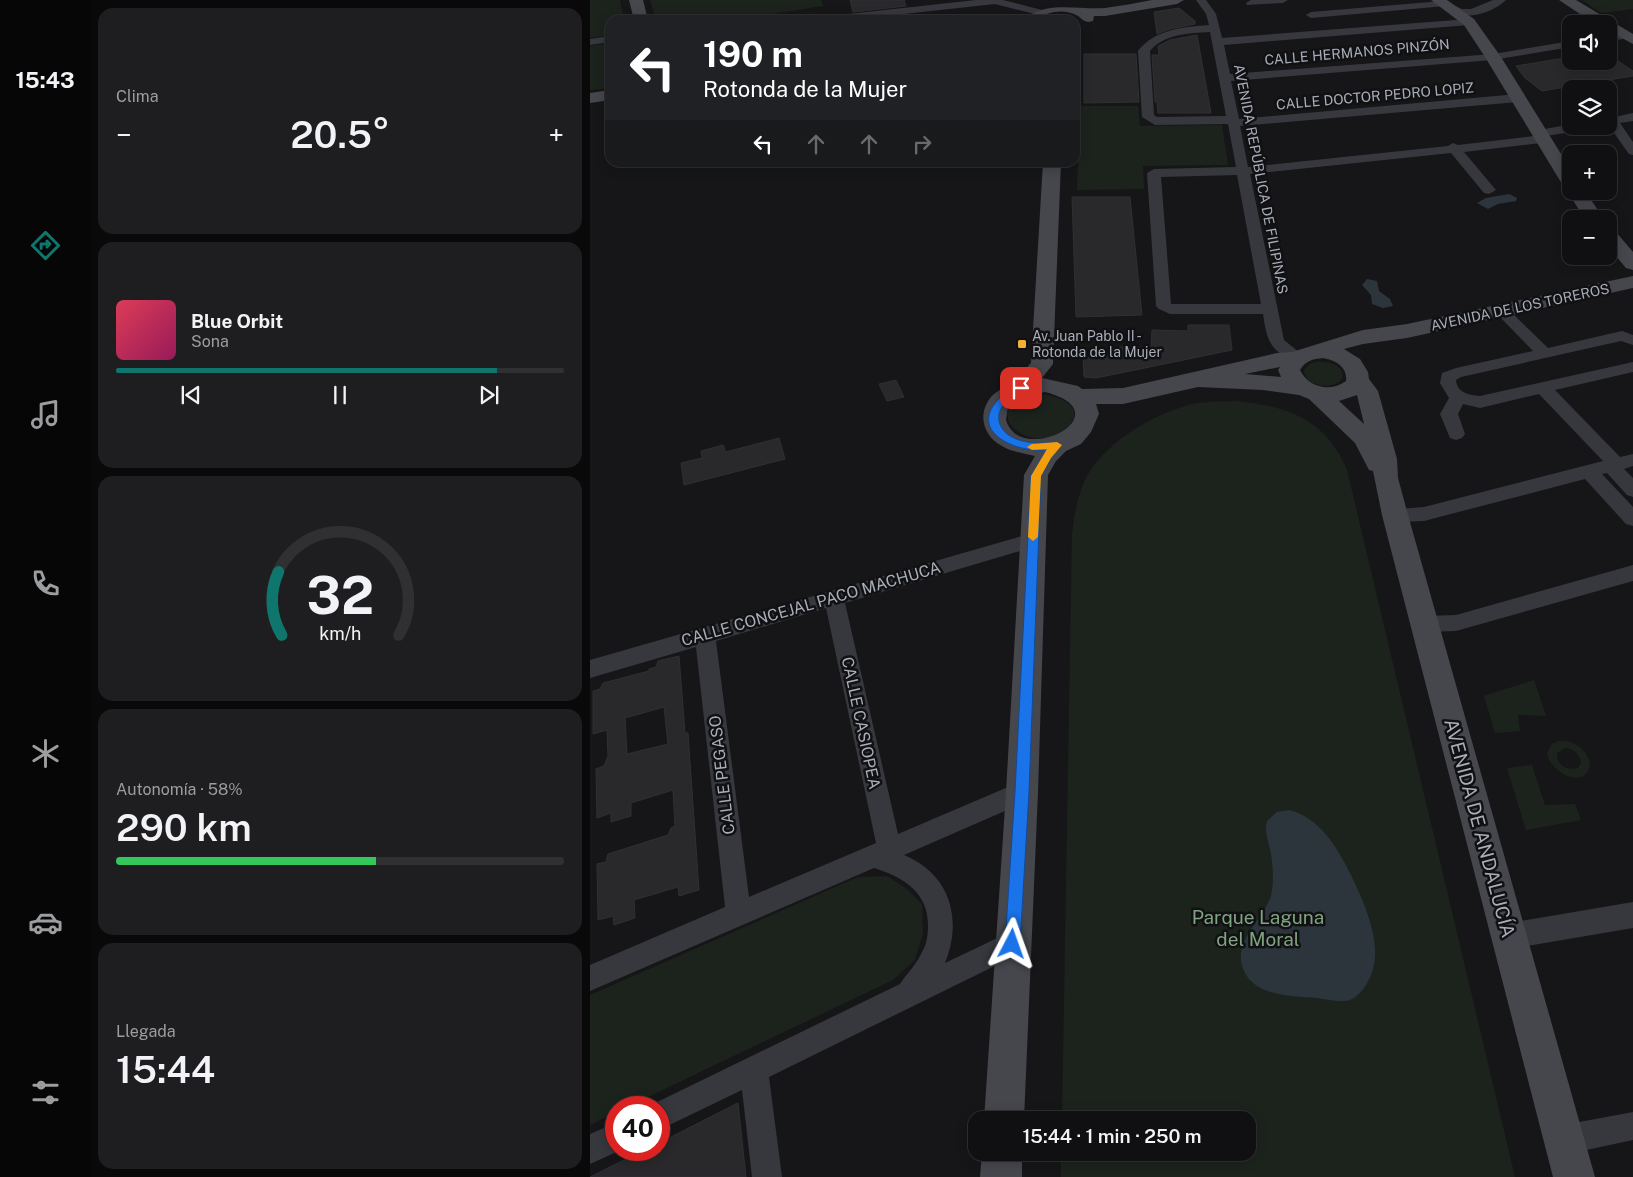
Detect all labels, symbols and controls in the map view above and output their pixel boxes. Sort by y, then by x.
map controls [1562,15,1617,265]
button: sound [1562,15,1617,70]
text: 190 m [703,34,803,75]
street label: CALLE HERMANOS PINZÓN [1264,34,1450,68]
icon: left [620,35,685,100]
street label: AVENIDA REPÚBLICA DE FILIPINAS [1231,62,1293,295]
text: 15:43 [15,67,75,93]
text: Rotonda de la Mujer [703,76,907,102]
street label: CALLE DOCTOR PEDRO LOPIZ [1275,79,1475,113]
button: layers [1562,80,1617,135]
text: Clima [116,87,159,106]
text: 20.5° [290,112,390,157]
text: − [116,118,132,151]
text: + [548,118,564,151]
icon: left [749,130,777,158]
icon: ahead [802,130,830,158]
icon: ahead [855,130,883,158]
icon: right [908,130,936,158]
button: + [1562,145,1617,200]
button: − [1562,210,1617,265]
icon: directions [28,228,63,263]
street label: AVENIDA DE LOS TOREROS [1429,280,1611,334]
text: Blue Orbit [191,310,283,332]
place label: Av. Juan Pablo II - Rotonda de la Mujer [1032,328,1162,360]
text: Sona [191,332,229,351]
marker: Av. Juan Pablo II - Rotonda de la Mujer [1016,338,1028,350]
pin [1000,367,1042,409]
icon: arrive [1007,374,1035,402]
icon: previous [177,381,205,409]
icon: pause [326,381,354,409]
icon: next [475,381,503,409]
icon: music [28,397,63,432]
street label: CALLE CONCEJAL PACO MACHUCA [679,558,943,650]
text: 32 [306,565,374,626]
icon: phone [28,566,63,601]
text: km/h [319,623,361,644]
street label: CALLE CASIOPEA [838,655,884,791]
street label: CALLE PEGASO [705,714,739,836]
street label: AVENIDA DE ANDALUCÍA [1440,716,1520,940]
icon: climate [28,736,63,771]
text: Autonomía · 58% [116,780,243,799]
text: 290 km [116,805,252,850]
icon: car [28,905,63,940]
park label: Parque Laguna del Moral [1192,906,1324,950]
position arrow [985,917,1037,969]
text: Llegada [116,1022,176,1041]
text: 15:44 [116,1047,215,1092]
icon: filters [28,1075,63,1110]
speed limit sign: 40 [605,1096,670,1161]
text: 15:44 · 1 min · 250 m [1022,1125,1202,1147]

